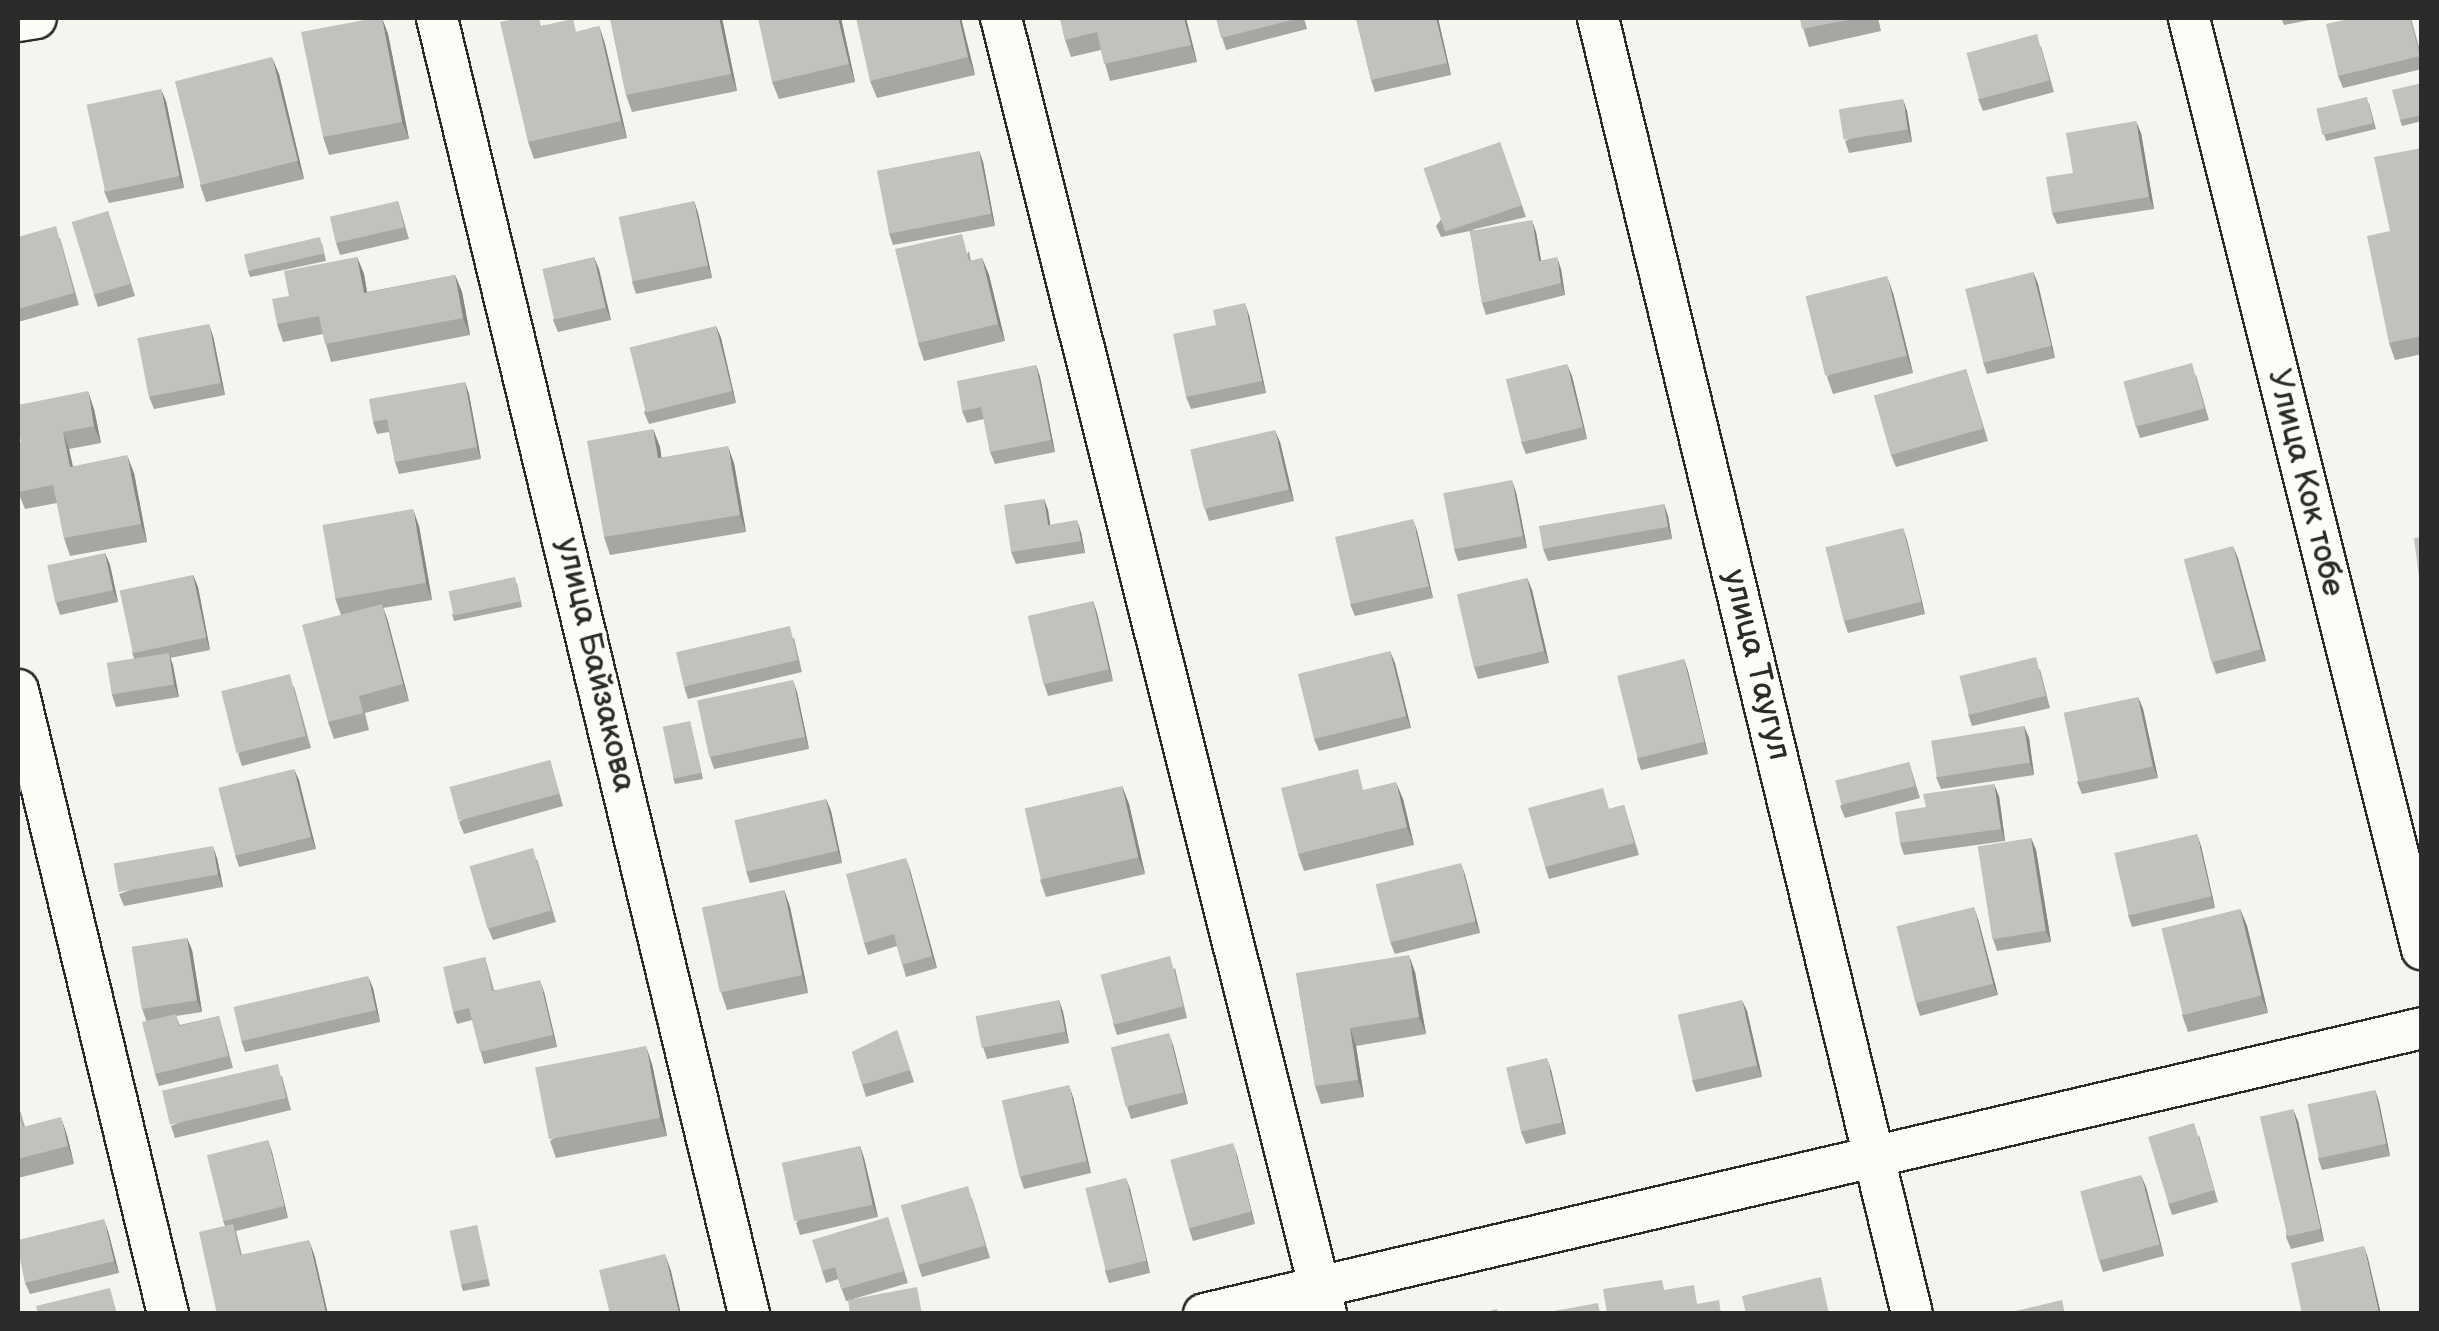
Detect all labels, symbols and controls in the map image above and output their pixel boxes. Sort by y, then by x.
street label: Улица Кок тобе [2258,365,2352,601]
street label: улица Байзакова [547,534,643,796]
street label: улица Таугул [1714,566,1798,764]

